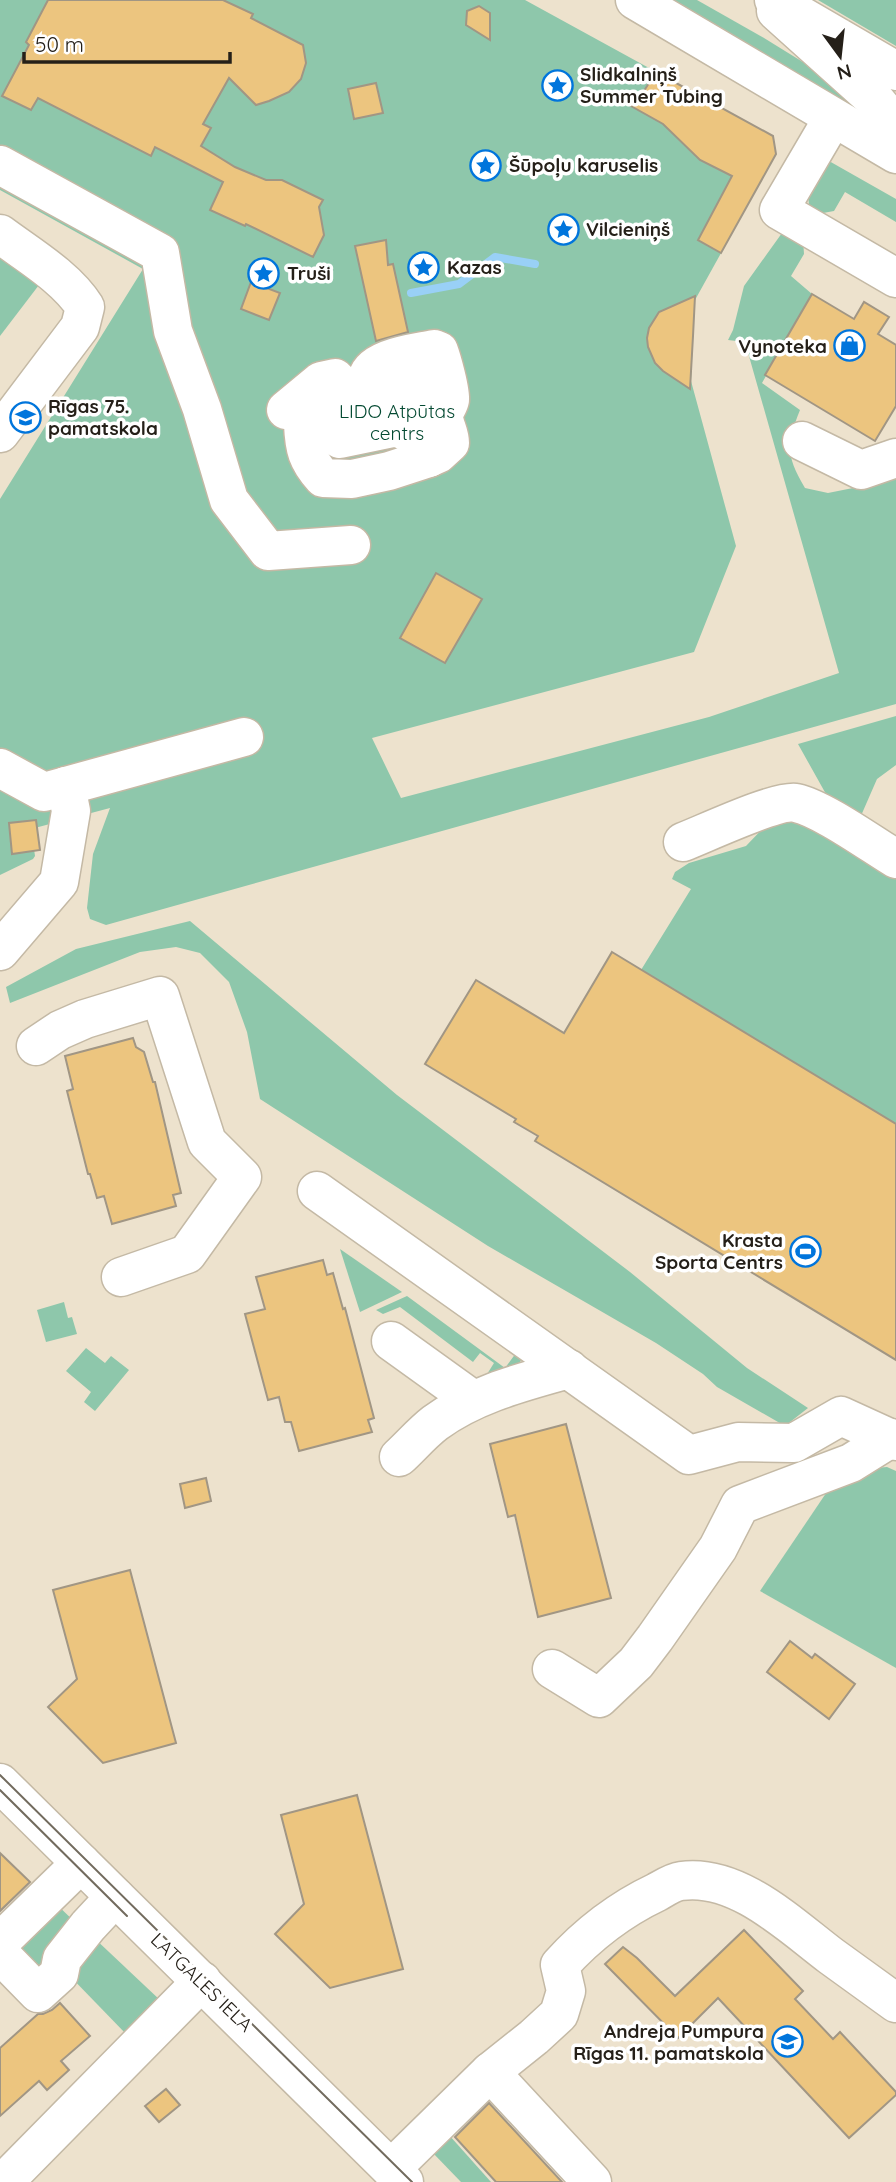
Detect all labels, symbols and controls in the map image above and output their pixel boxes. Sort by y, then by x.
scale bar [24,21,231,65]
north arrow [805,21,875,91]
text: 50 m [35,31,84,57]
text: N [835,59,854,86]
place label: Slidkalniņš Summer Tubing [580,62,723,108]
place icon: Slidkalniņš Summer Tubing [540,68,574,102]
place icon: Šūpoļu karuselis [469,148,503,182]
place label: Šūpoļu karuselis [509,153,658,178]
place icon: Vilcieniņš [546,212,580,246]
place label: Vilcieniņš [586,217,670,242]
place icon: Kazas [407,250,441,284]
place label: Kazas [447,255,502,279]
place icon: Truši [247,256,281,290]
place label: Truši [287,261,331,285]
shop icon: Vynoteka [833,329,867,363]
place label: Vynoteka [738,334,827,358]
place label: Rīgas 75. pamatskola [48,394,158,440]
park label: LIDO Atpūtas centrs [339,399,455,445]
school or university icon: Rīgas 75. pamatskola [8,400,42,434]
place label: Krasta Sporta Centrs [655,1228,783,1274]
sports icon: Krasta Sporta Centrs [789,1234,823,1268]
street label: LATGALES IELA [146,1927,258,2037]
place label: Andreja Pumpura Rīgas 11. pamatskola [573,2019,764,2065]
school or university icon: Andreja Pumpura Rīgas 11. pamatskola [770,2025,804,2059]

